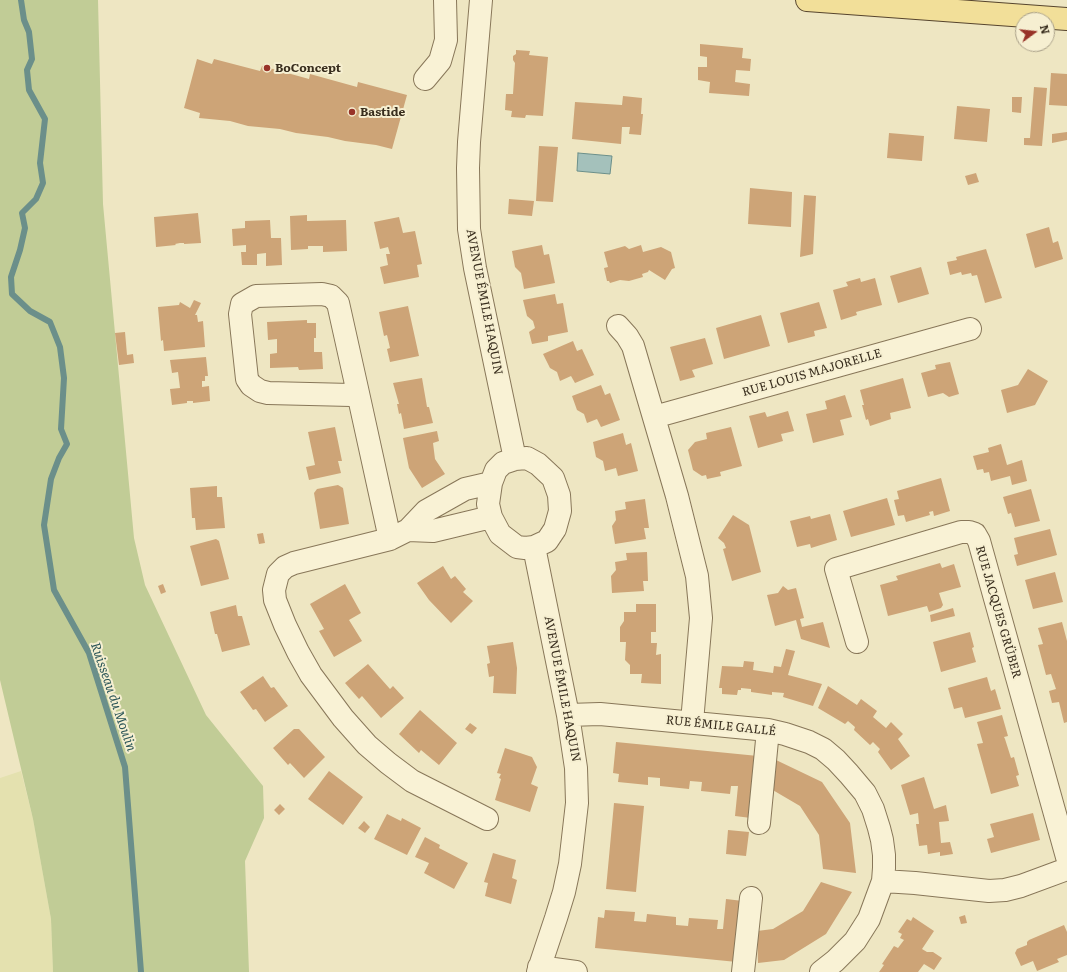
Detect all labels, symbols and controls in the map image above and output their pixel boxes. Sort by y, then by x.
north arrow [1015,12,1055,52]
text: N [1037,23,1055,36]
place label: BoConcept [275,61,341,75]
marker: BoConcept [262,63,272,73]
place label: Bastide [360,105,405,119]
marker: Bastide [347,107,357,117]
street label: AVENUE ÉMILE HAQUIN [463,228,505,376]
street label: RUE LOUIS MAJORELLE [741,346,883,400]
street label: RUE JACQUES GRÜBER [972,544,1024,680]
street label: AVENUE ÉMILE HAQUIN [541,615,583,763]
water label: Ruisseau du Moulin [87,641,139,753]
street label: RUE ÉMILE GALLÉ [665,713,777,739]

